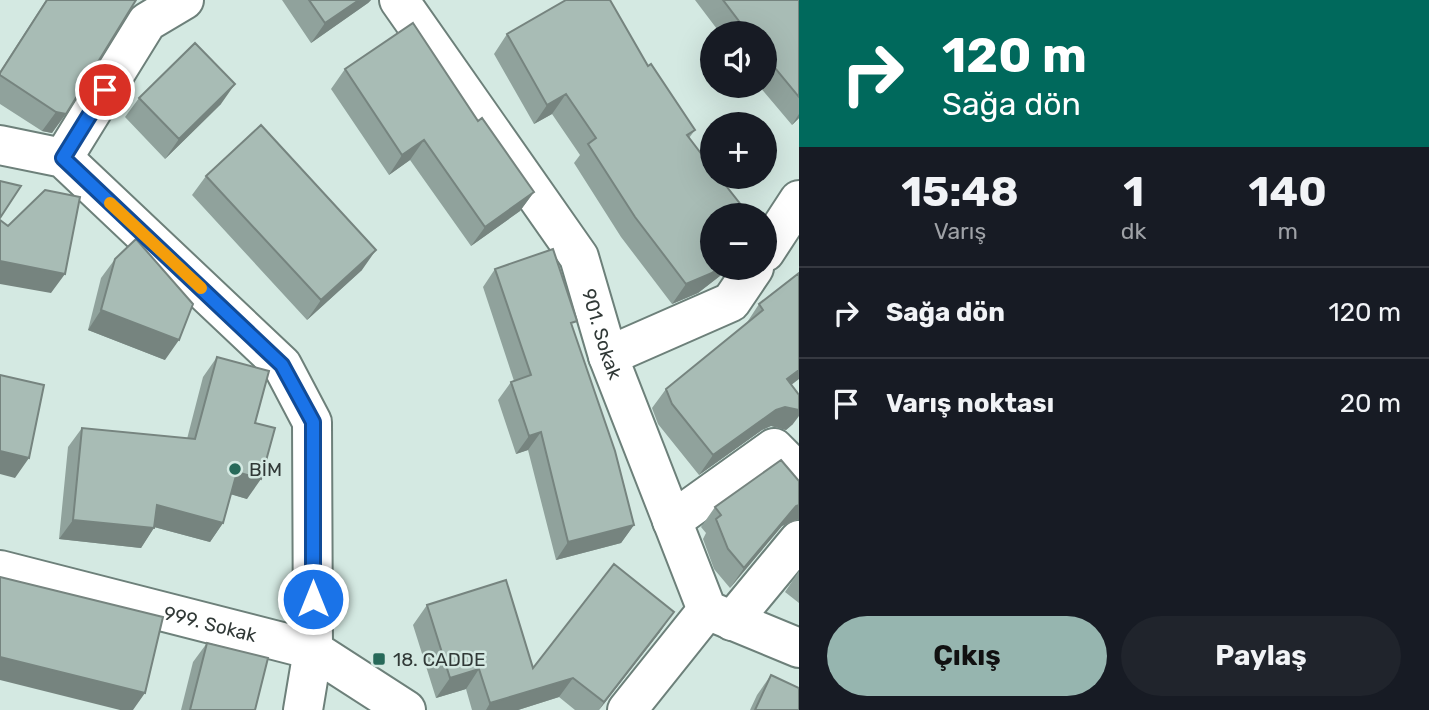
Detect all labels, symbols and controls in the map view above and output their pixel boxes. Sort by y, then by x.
map controls [700,21,777,280]
button: sound [700,21,777,98]
text: 120 m [942,26,1087,84]
icon: right [827,28,918,119]
pin [75,60,135,120]
icon: arrive [86,71,124,109]
text: Sağa dön [942,85,1081,123]
button: + [700,112,777,189]
text: 15:48 [901,167,1019,217]
text: 1 [1123,167,1144,217]
text: 140 [1249,167,1327,217]
button: − [700,203,777,280]
text: Varış [934,217,986,245]
text: dk [1121,217,1146,245]
text: m [1277,217,1298,245]
street label: 901. Sokak [577,286,627,383]
icon: right [827,294,865,332]
text: Sağa dön [886,297,1005,328]
text: 120 m [1329,297,1401,328]
icon: arrive [827,385,865,423]
text: Varış noktası [886,388,1054,419]
text: 20 m [1340,388,1401,419]
place label: BİM [249,458,282,481]
marker: BİM [227,461,243,477]
position arrow [276,562,350,636]
street label: 999. Sokak [162,601,259,647]
button: Çıkış [827,616,1107,696]
button: Paylaş [1121,616,1401,696]
place label: 18. CADDE [393,648,485,671]
marker: 18. CADDE [371,651,387,667]

